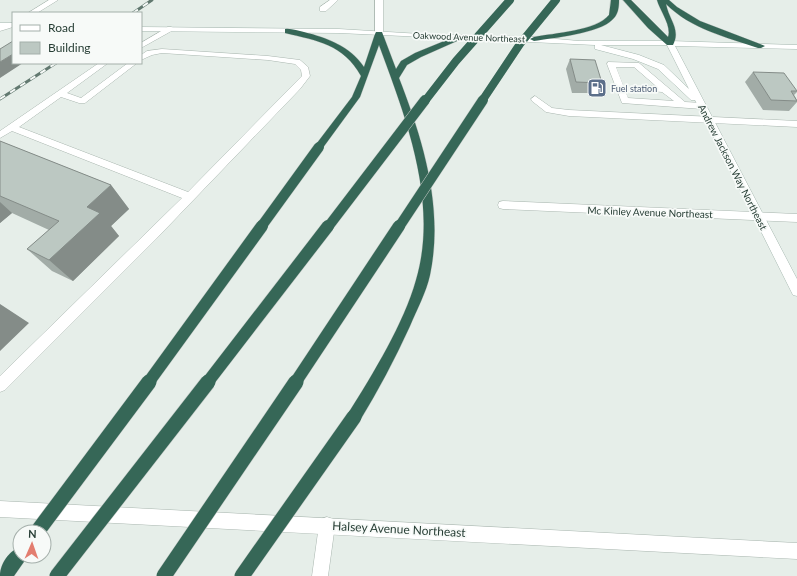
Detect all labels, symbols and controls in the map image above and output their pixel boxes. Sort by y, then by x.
legend [12,12,142,64]
text: Road [48,20,75,35]
street label: Oakwood Avenue Northeast [413,30,526,44]
text: Building [48,40,91,55]
fuel station icon: Fuel station [586,77,608,99]
place label: Fuel station [611,83,657,94]
street label: Andrew Jackson Way Northeast [696,102,770,232]
street label: Mc Kinley Avenue Northeast [587,204,713,220]
street label: Halsey Avenue Northeast [332,518,467,540]
north arrow [12,524,52,564]
text: N [28,527,37,540]

